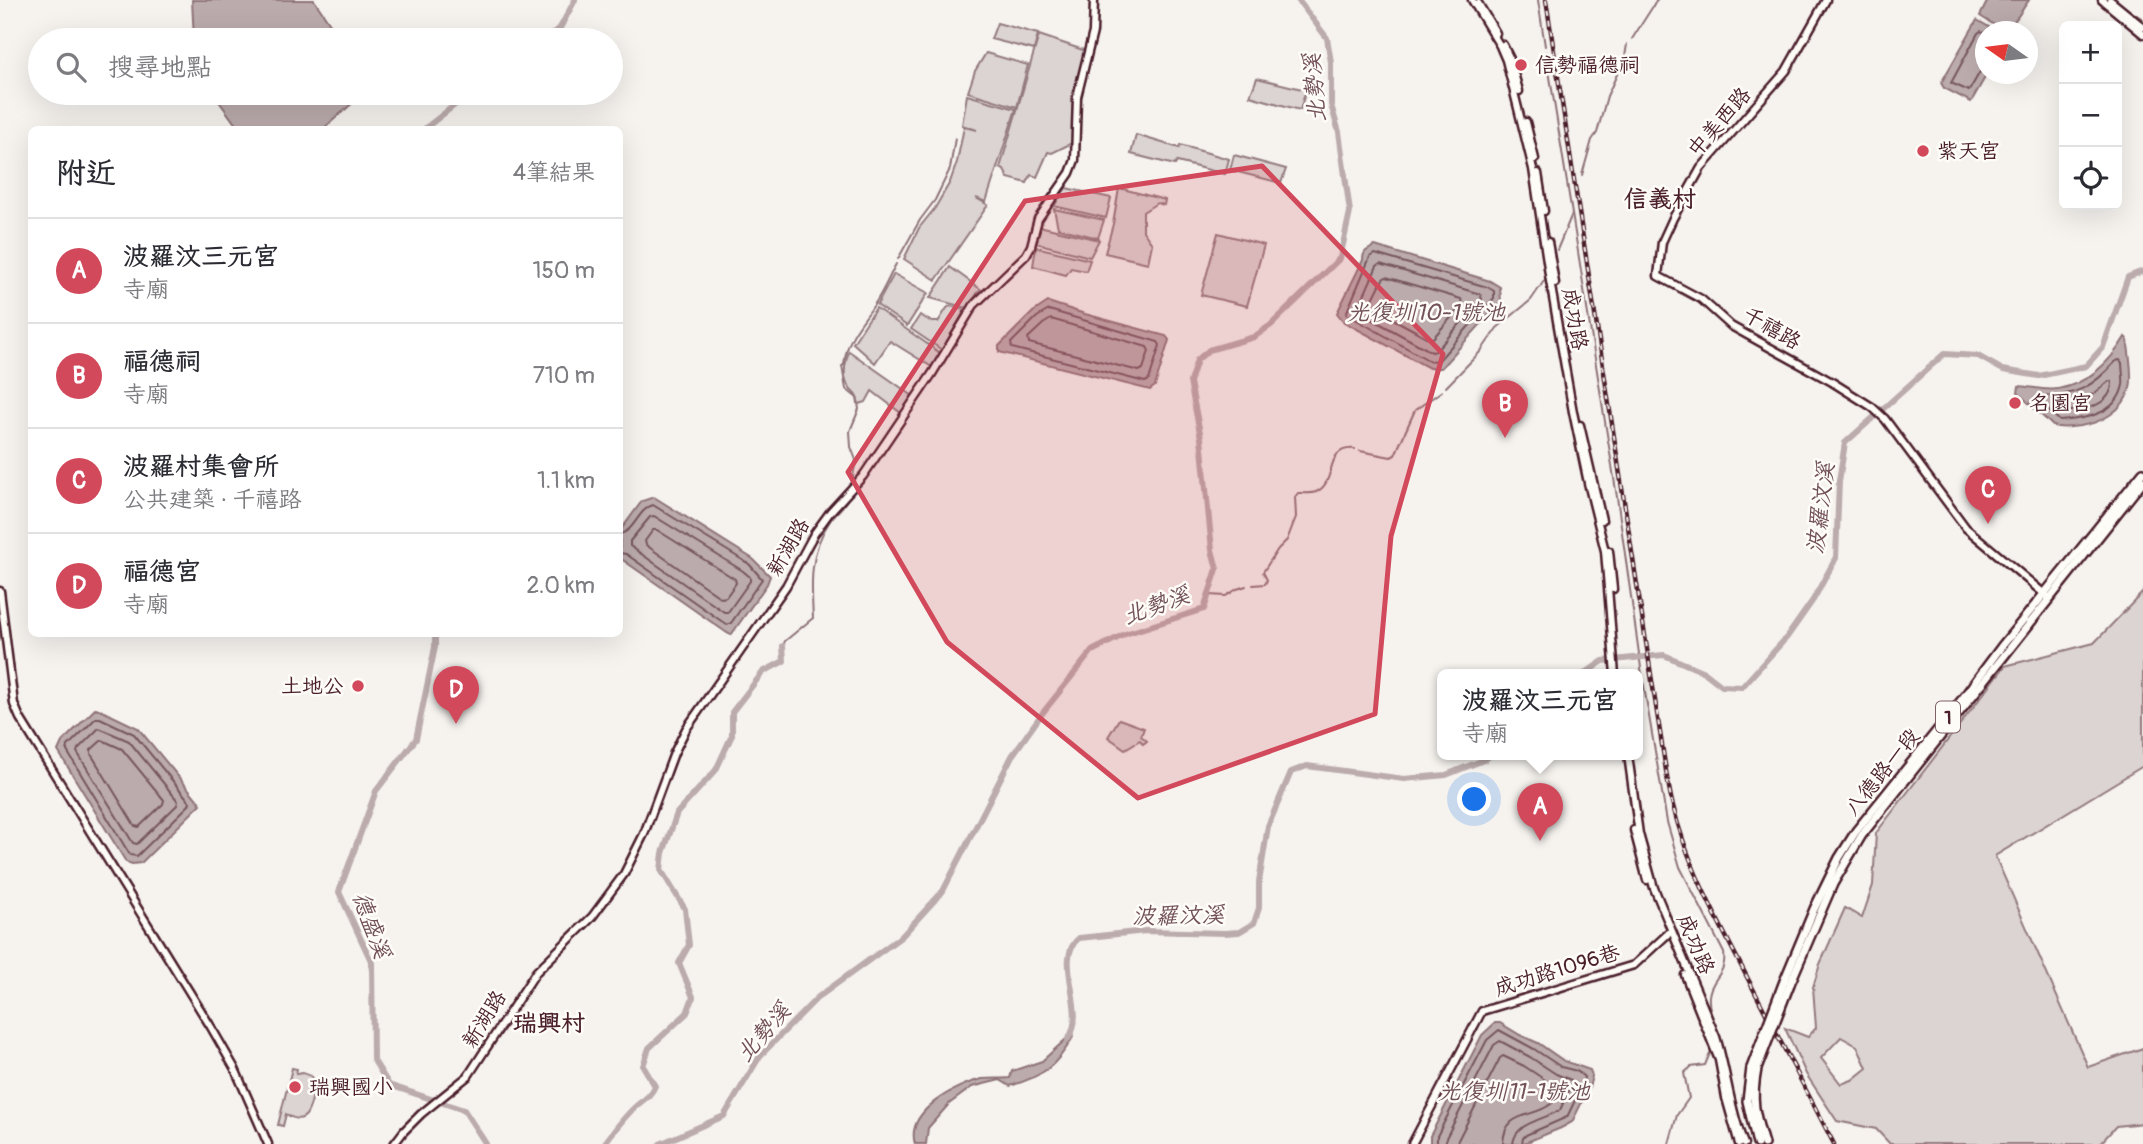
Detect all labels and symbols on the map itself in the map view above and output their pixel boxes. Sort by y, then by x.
north arrow [1975,21,2038,84]
water label: 北勢溪 [1297,50,1332,124]
place label: 信勢福德祠 [1535,52,1640,79]
marker: 信勢福德祠 [1513,57,1529,73]
street label: 中美西路 [1682,82,1757,163]
place label: 紫天宮 [1937,138,2000,165]
marker: 紫天宮 [1915,143,1931,159]
district label: 信義村 [1624,185,1696,214]
street label: 成功路 [1556,286,1593,352]
water label: 光復圳10-1號池 [1347,298,1506,327]
street label: 千禧路 [1738,301,1806,356]
pin: B [1482,380,1528,438]
place label: 名園宮 [2029,390,2092,417]
marker: 名園宮 [2007,395,2023,411]
water label: 波羅汶溪 [1800,459,1841,555]
pin: C [1965,466,2011,524]
street label: 新湖路 [761,513,816,581]
water label: 北勢溪 [1119,579,1195,631]
pin: D [433,666,479,724]
place label: 土地公 [281,673,344,700]
marker: 土地公 [350,678,366,694]
road number: 1 [1936,702,1960,732]
street label: 八德路一段 [1839,723,1926,822]
your location [1457,782,1491,816]
pin: A [1517,783,1563,841]
water label: 德盛溪 [346,888,398,964]
water label: 波羅汶溪 [1132,900,1226,931]
street label: 成功路 [1671,910,1720,978]
street label: 成功路1096巷 [1491,939,1623,1002]
street label: 新湖路 [456,985,513,1053]
water label: 北勢溪 [730,995,798,1068]
district label: 瑞興村 [513,1009,585,1038]
place label: 瑞興國小 [309,1074,393,1101]
water label: 光復圳11-1號池 [1438,1077,1591,1106]
marker: 瑞興國小 [287,1079,303,1095]

